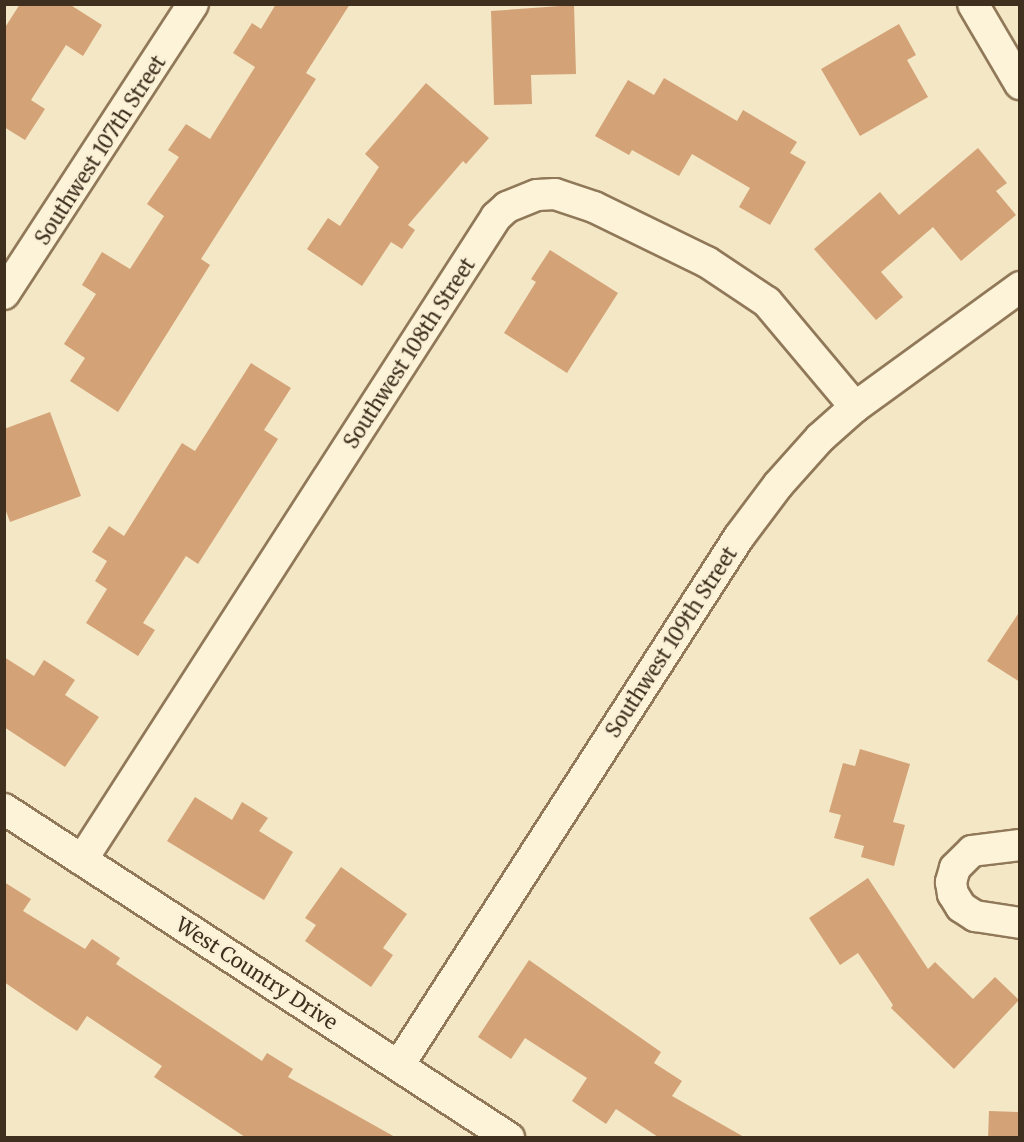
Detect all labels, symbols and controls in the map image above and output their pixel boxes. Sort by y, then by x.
street label: Southwest 107th Street [30,51,170,249]
street label: Southwest 108th Street [338,253,480,453]
street label: Southwest 109th Street [600,542,742,742]
street label: West Country Drive [172,912,342,1034]

